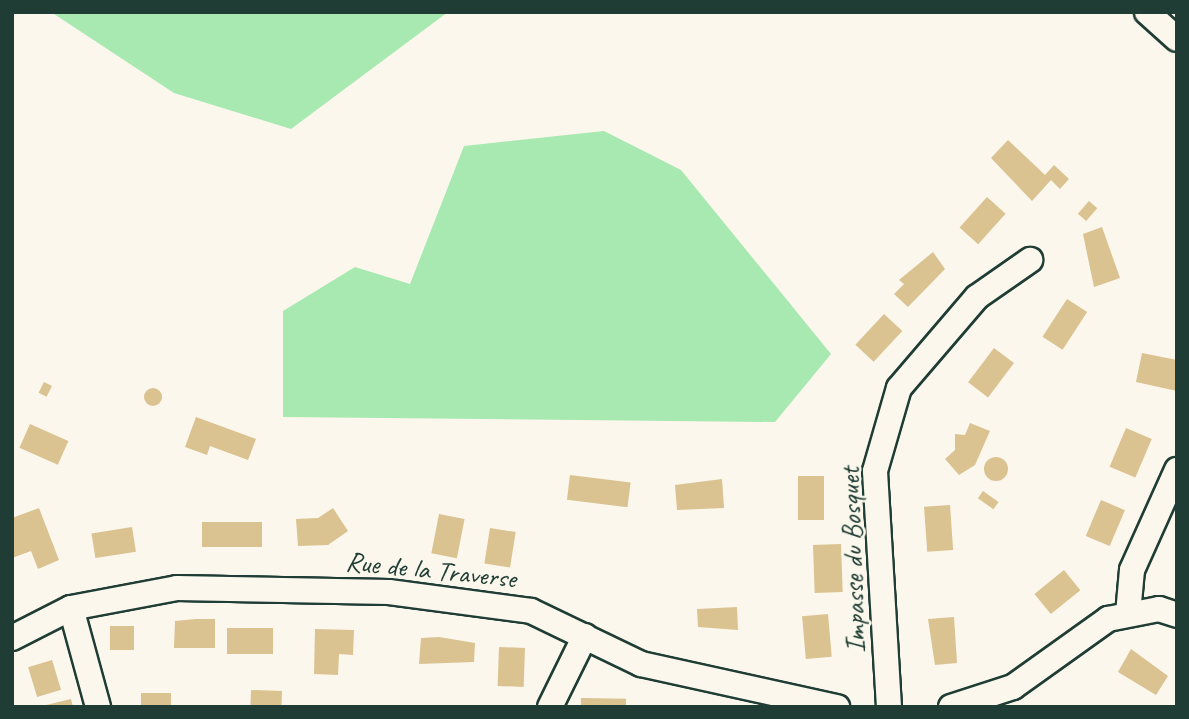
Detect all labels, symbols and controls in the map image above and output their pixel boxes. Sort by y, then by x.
street label: Impasse du Bosquet [833,467,873,653]
street label: Rue de la Traverse [344,544,518,596]

